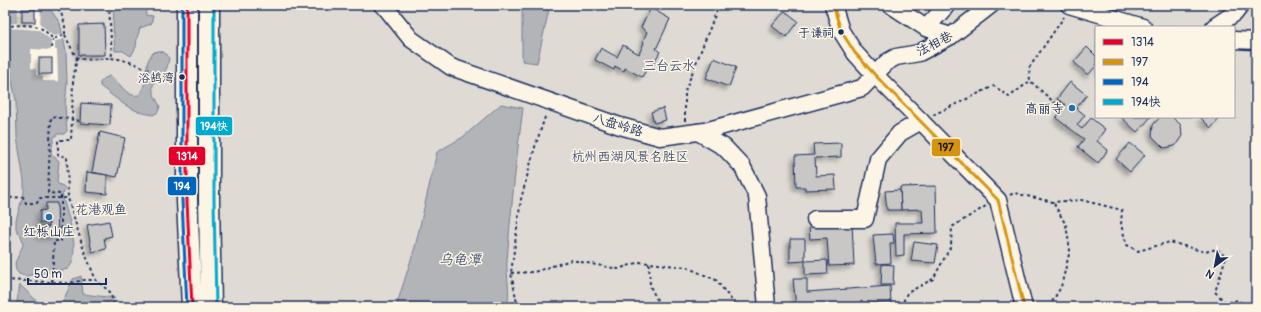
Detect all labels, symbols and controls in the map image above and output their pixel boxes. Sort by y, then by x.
place label: 于谦祠 [798,26,834,41]
legend [1095,26,1235,118]
marker: 于谦祠 [836,27,846,37]
street label: 法相巷 [913,28,955,60]
text: 1314 [1131,35,1154,50]
text: 197 [1131,55,1149,70]
park label: 三台云水 [643,58,695,74]
place label: 浴鹄湾 [138,71,174,86]
marker: 浴鹄湾 [177,72,187,82]
text: 194 [1131,75,1149,90]
text: 194快 [1131,95,1161,110]
place label: 高丽寺 [1025,101,1064,117]
marker: 高丽寺 [1067,103,1077,113]
street label: 八盘岭路 [590,110,645,140]
line badge: 194快 [195,116,233,136]
text: 194快 [200,120,228,133]
line badge: 197 [931,138,961,157]
text: 197 [938,141,954,154]
line badge: 1314 [168,146,206,166]
park label: 杭州西湖风景名胜区 [571,149,689,165]
text: 1314 [176,150,198,163]
line badge: 194 [167,176,197,196]
text: 194 [174,180,191,193]
park label: 花港观鱼 [75,202,127,218]
marker: 红栎山庄 [44,212,54,222]
place label: 红栎山庄 [23,224,75,240]
north arrow [1195,246,1235,286]
water label: 乌龟潭 [439,251,482,268]
scale bar [28,260,106,286]
text: N [1203,266,1217,282]
text: 50 m [34,267,62,282]

